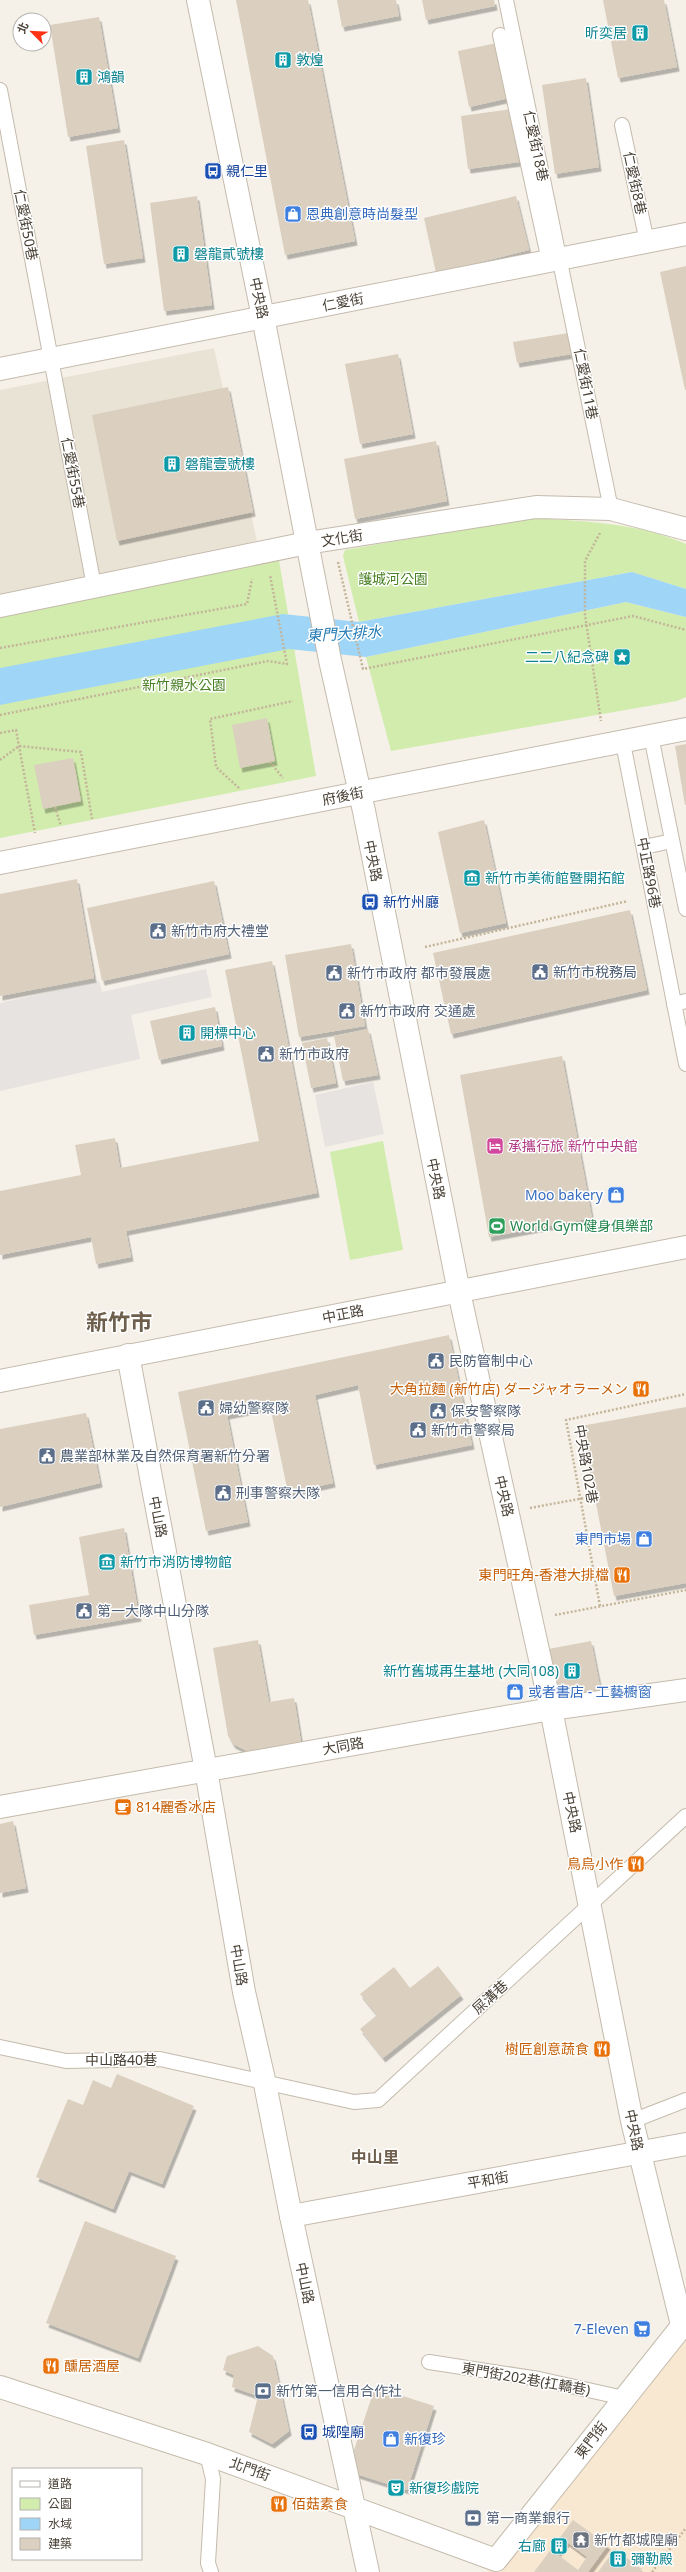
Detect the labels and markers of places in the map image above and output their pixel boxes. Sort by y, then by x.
place label: 昕奕居 [585,23,627,42]
building icon: 昕奕居 [630,23,650,43]
building icon: 敦煌 [273,50,293,70]
place label: 敦煌 [296,50,324,69]
building icon: 鴻韻 [74,67,94,87]
place label: 鴻韻 [97,67,125,86]
bus stop icon: 親仁里 [203,161,223,181]
place label: 親仁里 [226,161,268,180]
shop icon: 恩典創意時尚髮型 [283,204,303,224]
place label: 恩典創意時尚髮型 [306,204,418,223]
building icon: 磐龍貳號樓 [171,244,191,264]
place label: 磐龍貳號樓 [194,244,264,263]
building icon: 磐龍壹號樓 [162,454,182,474]
place label: 磐龍壹號樓 [185,454,255,473]
place label: 二二八紀念碑 [525,647,609,666]
place icon: 二二八紀念碑 [612,647,632,667]
museum icon: 新竹市美術館暨開拓館 [462,868,482,888]
place label: 新竹市美術館暨開拓館 [485,868,625,887]
bus stop icon: 新竹州廳 [360,892,380,912]
place label: 新竹州廳 [383,892,439,911]
public building icon: 新竹市府大禮堂 [148,921,168,941]
place label: 新竹市府大禮堂 [171,921,269,940]
public building icon: 新竹市稅務局 [530,962,550,982]
place label: 新竹市稅務局 [553,962,637,981]
public building icon: 新竹市政府 都市發展處 [324,963,344,983]
place label: 新竹市政府 都市發展處 [347,963,491,982]
public building icon: 新竹市政府 交通處 [337,1001,357,1021]
place label: 新竹市政府 交通處 [360,1001,476,1020]
building icon: 開標中心 [177,1023,197,1043]
place label: 開標中心 [200,1023,256,1042]
public building icon: 新竹市政府 [256,1044,276,1064]
place label: 新竹市政府 [279,1044,349,1063]
hotel icon: 承攜行旅 新竹中央館 [485,1136,505,1156]
place label: 承攜行旅 新竹中央館 [508,1136,638,1155]
place label: Moo bakery [525,1185,604,1204]
shop icon: Moo bakery [606,1185,626,1205]
sports icon: World Gym健身俱樂部 [487,1216,507,1236]
place label: World Gym健身俱樂部 [510,1216,653,1235]
public building icon: 民防管制中心 [426,1351,446,1371]
place label: 民防管制中心 [449,1351,533,1370]
place label: 大角拉麵 (新竹店) ダージャオラーメン [390,1379,628,1398]
restaurant icon: 大角拉麵 (新竹店) ダージャオラーメン [631,1379,651,1399]
public building icon: 婦幼警察隊 [196,1398,216,1418]
place label: 婦幼警察隊 [219,1398,289,1417]
public building icon: 保安警察隊 [428,1401,448,1421]
place label: 保安警察隊 [451,1401,521,1420]
public building icon: 新竹市警察局 [408,1420,428,1440]
place label: 新竹市警察局 [431,1420,515,1439]
public building icon: 農業部林業及自然保育署新竹分署 [37,1446,57,1466]
place label: 農業部林業及自然保育署新竹分署 [60,1446,270,1465]
public building icon: 刑事警察大隊 [213,1483,233,1503]
place label: 刑事警察大隊 [236,1483,320,1502]
place label: 東門市場 [575,1529,631,1548]
shop icon: 東門市場 [634,1529,654,1549]
museum icon: 新竹市消防博物館 [97,1552,117,1572]
place label: 新竹市消防博物館 [120,1552,232,1571]
place label: 東門旺角-香港大排檔 [478,1565,609,1584]
restaurant icon: 東門旺角-香港大排檔 [612,1565,632,1585]
public building icon: 第一大隊中山分隊 [74,1601,94,1621]
place label: 第一大隊中山分隊 [97,1601,209,1620]
place label: 新竹舊城再生基地 (大同108) [383,1661,559,1680]
building icon: 新竹舊城再生基地 (大同108) [562,1661,582,1681]
shop icon: 或者書店 - 工藝櫥窗 [505,1682,525,1702]
place label: 或者書店 - 工藝櫥窗 [528,1682,652,1701]
cafe icon: 814麗香冰店 [113,1797,133,1817]
place label: 814麗香冰店 [136,1797,216,1816]
place label: 鳥烏小作 [567,1854,623,1873]
restaurant icon: 鳥烏小作 [626,1854,646,1874]
place label: 樹匠創意蔬食 [505,2039,589,2058]
restaurant icon: 樹匠創意蔬食 [592,2039,612,2059]
place label: 7-Eleven [574,2319,629,2338]
supermarket icon: 7-Eleven [632,2319,652,2339]
restaurant icon: 醺居酒屋 [41,2356,61,2376]
place label: 醺居酒屋 [64,2356,120,2375]
bank icon: 新竹第一信用合作社 [253,2381,273,2401]
place label: 新竹第一信用合作社 [276,2381,402,2400]
bus stop icon: 城隍廟 [299,2422,319,2442]
place label: 城隍廟 [322,2422,364,2441]
shop icon: 新復珍 [381,2429,401,2449]
place label: 新復珍 [404,2429,446,2448]
theatre icon: 新復珍戲院 [386,2478,406,2498]
place label: 新復珍戲院 [409,2478,479,2497]
restaurant icon: 佰菇素食 [269,2494,289,2514]
place label: 佰菇素食 [292,2494,348,2513]
bank icon: 第一商業銀行 [463,2508,483,2528]
place label: 第一商業銀行 [486,2508,570,2527]
temple icon: 新竹都城隍廟 [571,2530,591,2550]
place label: 新竹都城隍廟 [594,2530,678,2549]
place label: 右廊 [518,2536,546,2555]
building icon: 右廊 [549,2536,569,2556]
building icon: 彌勒殿 [608,2549,628,2569]
place label: 彌勒殿 [631,2549,673,2568]

